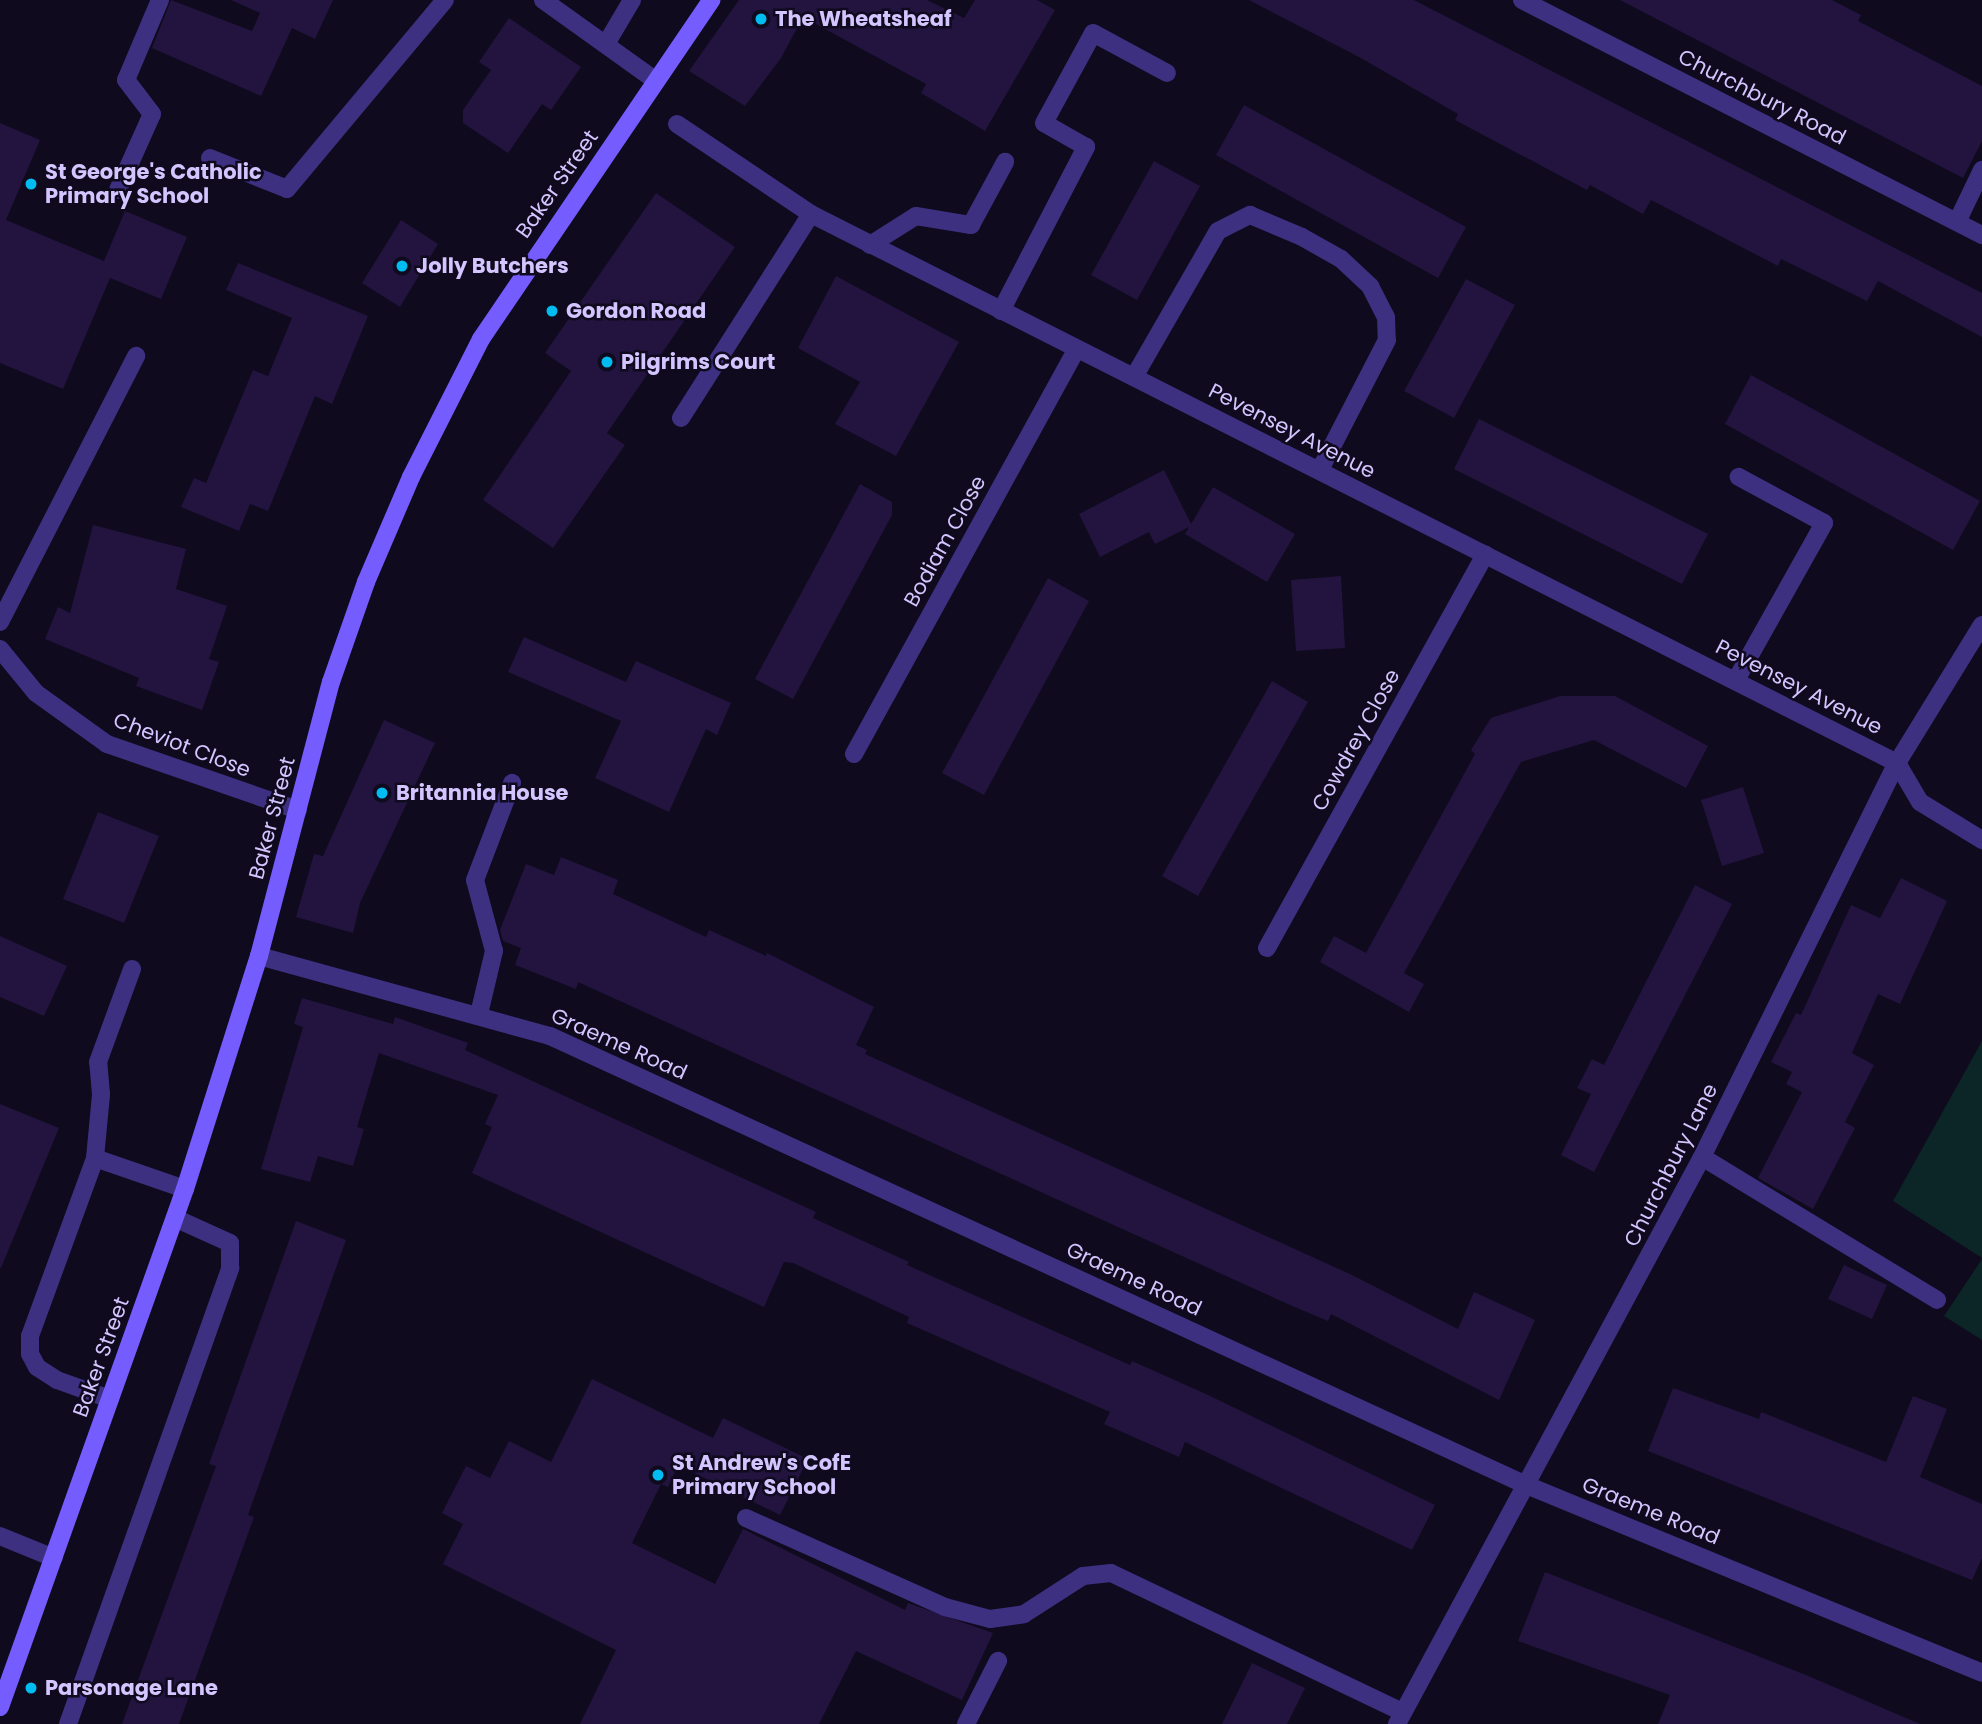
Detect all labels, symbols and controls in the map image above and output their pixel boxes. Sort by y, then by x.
place label: The Wheatsheaf [775,6,952,32]
marker: The Wheatsheaf [753,11,769,27]
street label: Churchbury Road [1674,44,1850,150]
street label: Baker Street [511,125,603,243]
place label: St George's Catholic Primary School [45,159,262,209]
marker: St George's Catholic Primary School [23,176,39,192]
place label: Jolly Butchers [416,253,569,279]
marker: Jolly Butchers [394,258,410,274]
place label: Gordon Road [566,298,706,324]
marker: Gordon Road [544,303,560,319]
place label: Pilgrims Court [621,349,775,375]
marker: Pilgrims Court [599,354,615,370]
street label: Pevensey Avenue [1204,378,1380,484]
street label: Bodiam Close [899,471,991,611]
street label: Pevensey Avenue [1711,634,1887,740]
street label: Cowdrey Close [1307,665,1405,815]
street label: Cheviot Close [110,707,254,783]
street label: Baker Street [244,754,300,882]
place label: Britannia House [396,780,569,806]
marker: Britannia House [374,785,390,801]
street label: Graeme Road [547,1003,691,1085]
street label: Churchbury Lane [1619,1079,1723,1251]
street label: Graeme Road [1062,1237,1206,1321]
street label: Baker Street [68,1294,134,1420]
place label: St Andrew's CofE Primary School [672,1450,851,1500]
marker: St Andrew's CofE Primary School [650,1467,666,1483]
street label: Graeme Road [1578,1472,1724,1550]
place label: Parsonage Lane [45,1675,218,1701]
marker: Parsonage Lane [23,1680,39,1696]

